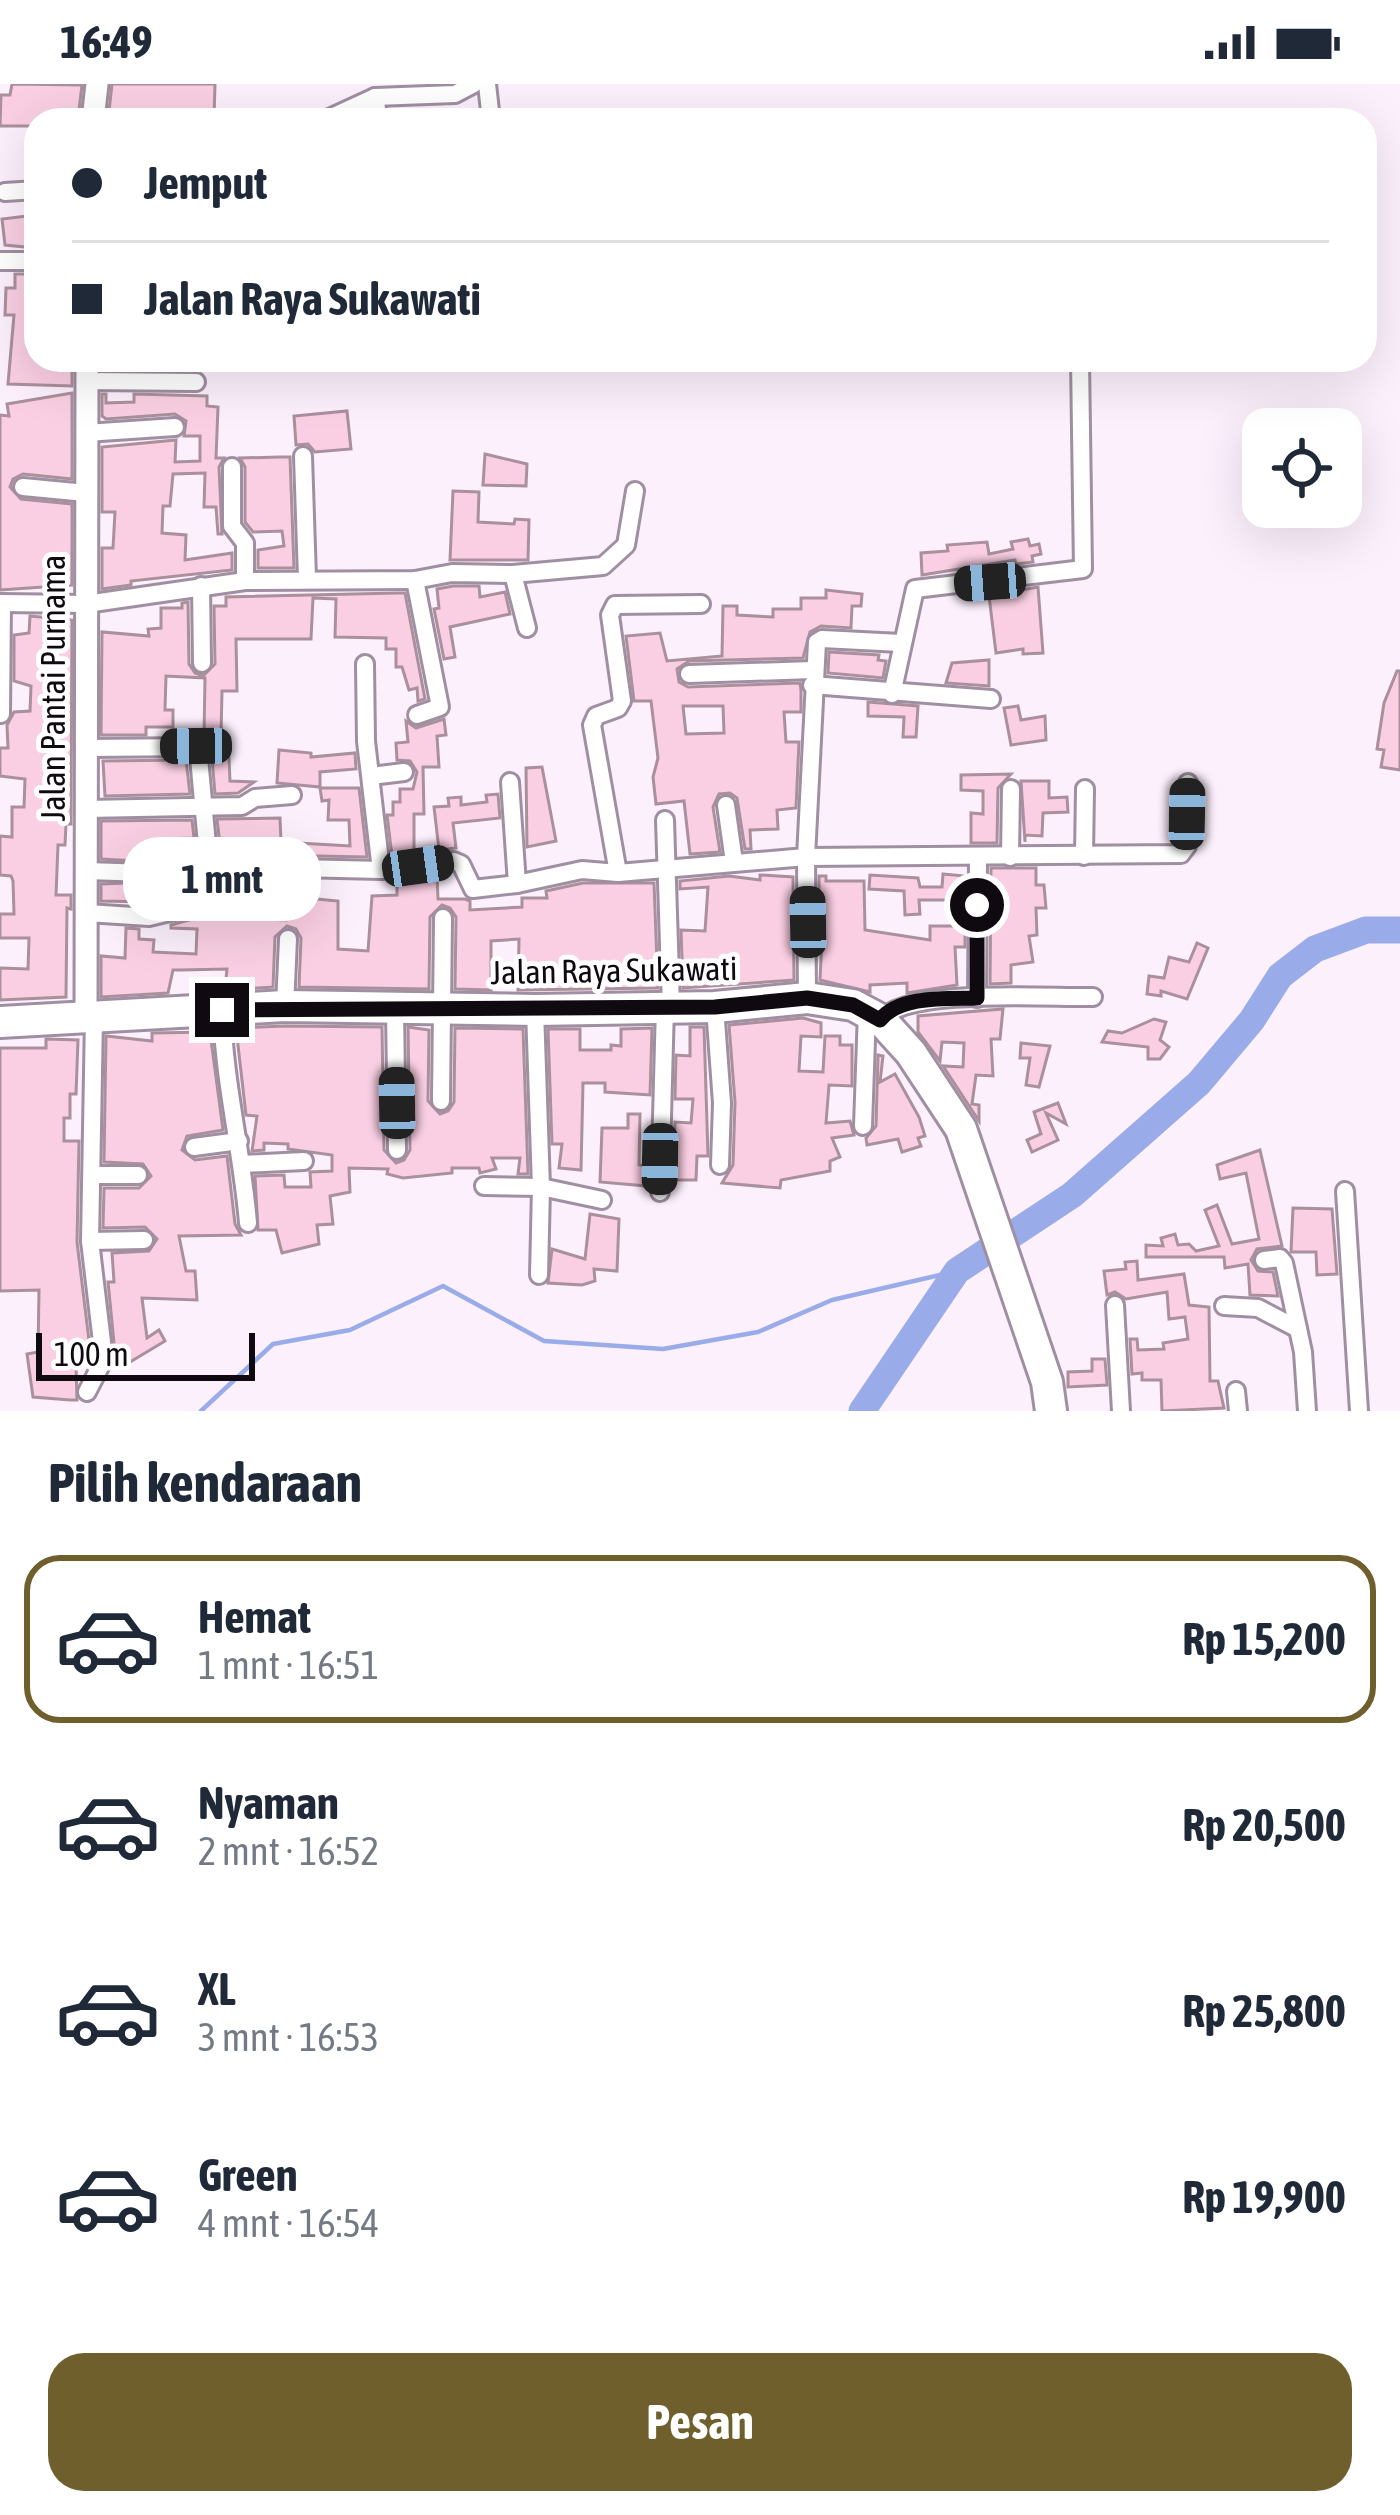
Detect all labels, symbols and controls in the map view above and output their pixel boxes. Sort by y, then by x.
text: 16:49 [60,16,153,68]
text: Jemput [144,157,267,209]
text: Jalan Raya Sukawati [144,273,481,325]
map controls [1242,408,1362,528]
button: locate [1242,408,1362,528]
street label: Jalan Pantai Purnama [34,555,72,821]
car [953,562,1027,602]
car [160,727,232,765]
car [1168,778,1206,850]
callout: 1 mnt [123,836,321,920]
car [380,843,456,889]
text: 1 mnt [181,857,263,901]
route start [950,878,1004,932]
car [789,886,827,958]
street label: Jalan Raya Sukawati [490,949,738,991]
route end [195,983,249,1037]
car [378,1067,416,1139]
car [641,1123,679,1195]
scale bar [36,1327,255,1380]
text: 100 m [54,1335,129,1373]
text: Pilih kendaraan [48,1452,362,1513]
icon: car [54,1585,162,1693]
text: Hemat [198,1591,311,1643]
text: Rp 15,200 [1182,1613,1346,1665]
text: 1 mnt · 16:51 [198,1643,379,1687]
icon: car [54,1771,162,1879]
text: Nyaman [198,1777,339,1829]
text: Rp 20,500 [1182,1799,1346,1851]
text: 2 mnt · 16:52 [198,1829,379,1873]
icon: car [54,1957,162,2065]
text: XL [198,1963,236,2015]
text: Rp 25,800 [1182,1985,1346,2037]
text: 3 mnt · 16:53 [198,2015,379,2059]
icon: car [54,2143,162,2251]
text: Green [198,2149,298,2201]
text: Rp 19,900 [1182,2171,1346,2223]
text: 4 mnt · 16:54 [198,2201,379,2245]
button: Pesan [48,2353,1352,2491]

